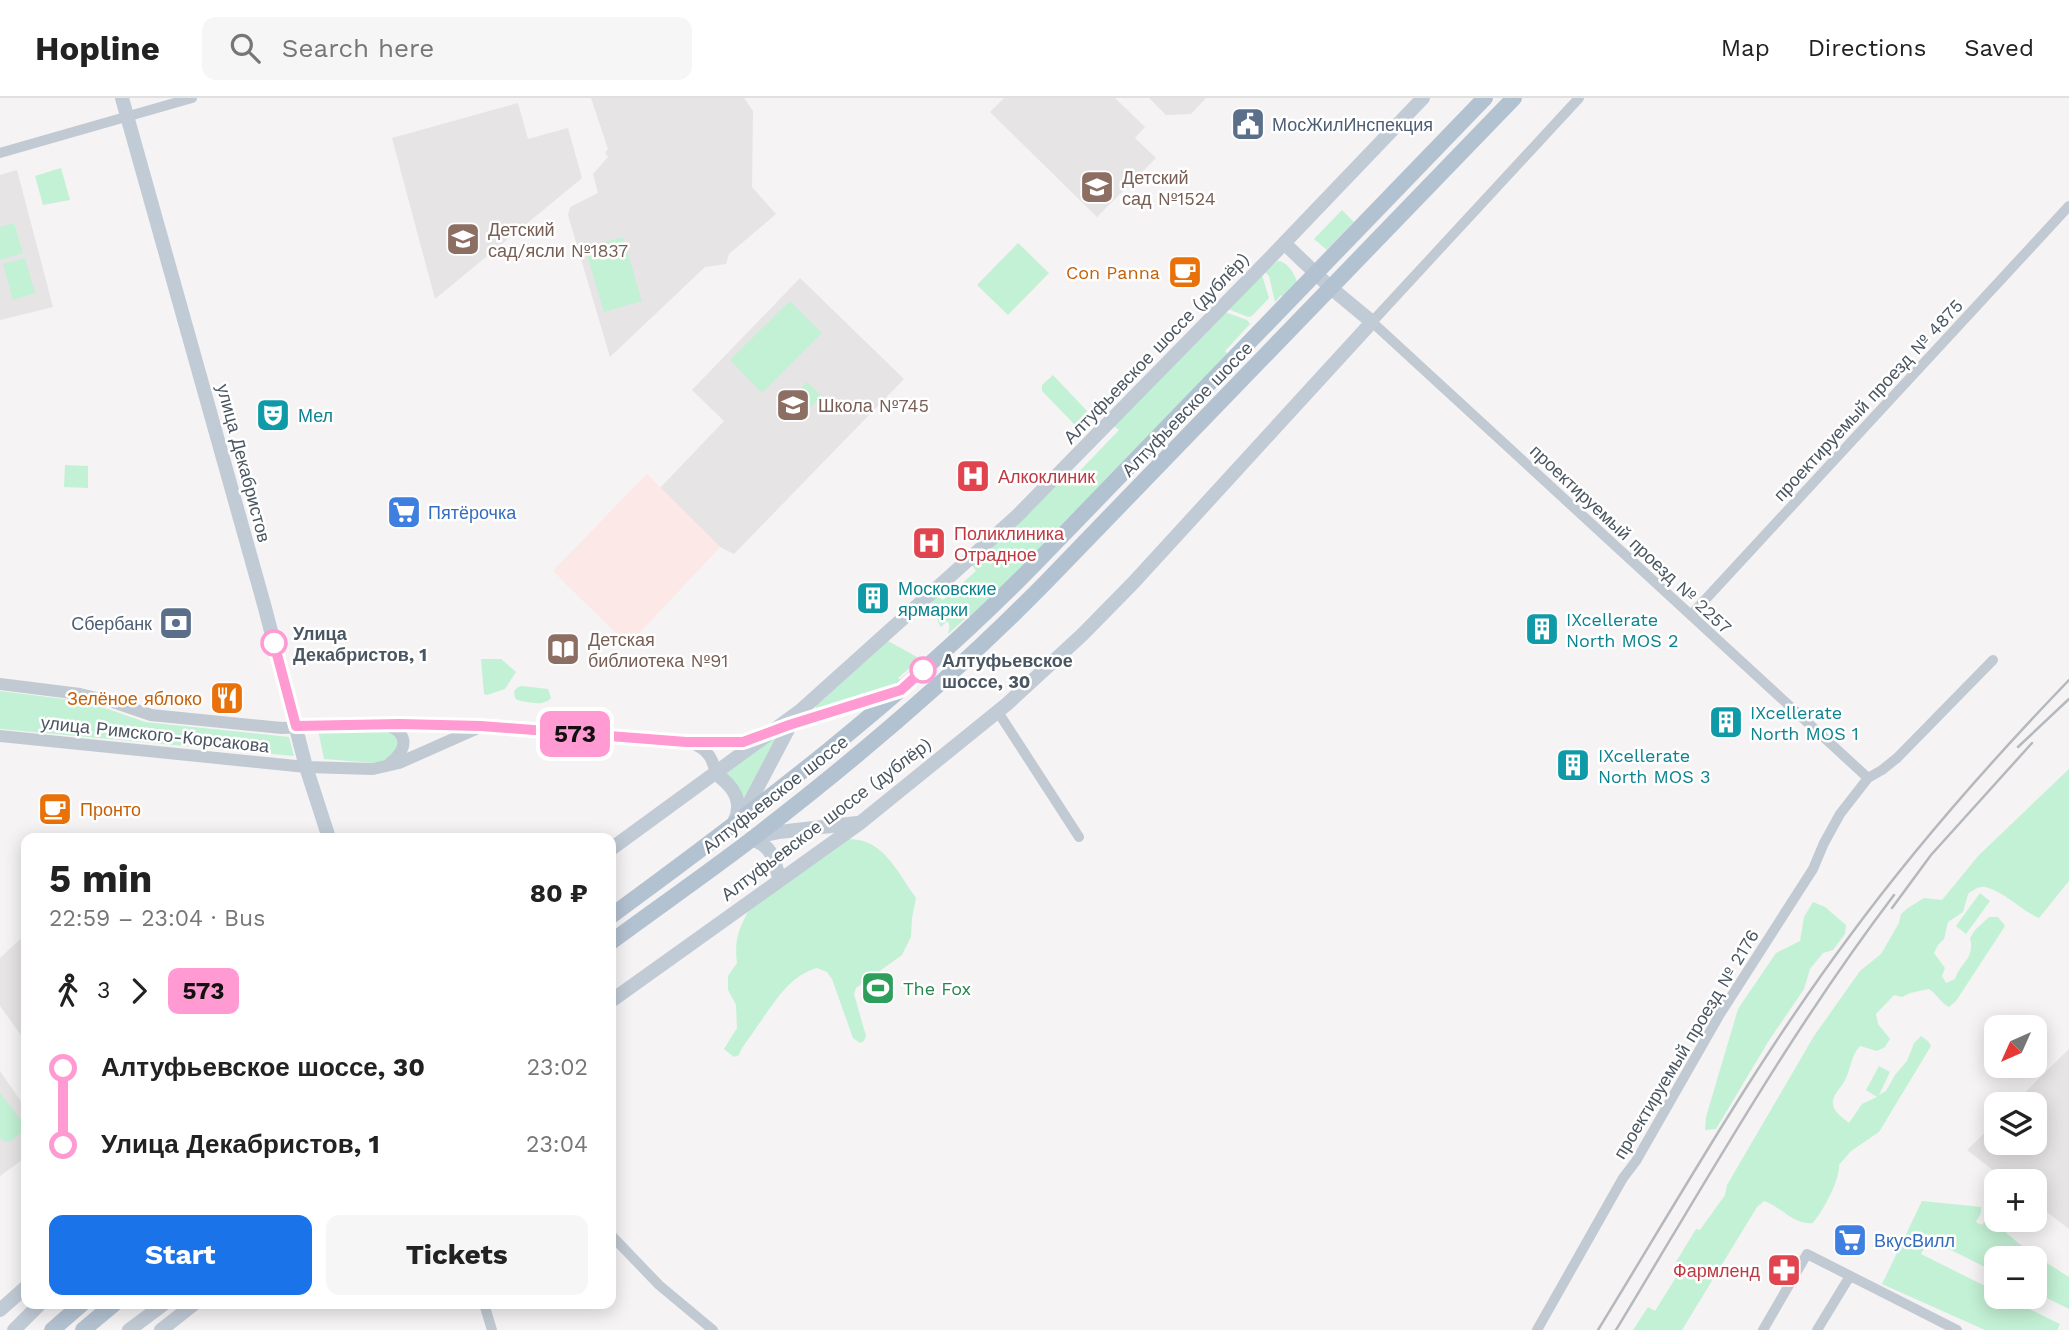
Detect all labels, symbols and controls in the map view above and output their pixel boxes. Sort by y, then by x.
search box [202,17,692,80]
text: Hopline [35,29,160,68]
icon: search [226,29,264,67]
text: Search here [282,33,434,63]
text: Map [1721,34,1770,62]
text: Directions [1808,34,1926,62]
text: Saved [1964,34,2034,62]
public building icon: МосЖилИнспекция [1229,105,1267,143]
place label: МосЖилИнспекция [1272,114,1433,135]
place label: Детский сад №1524 [1122,167,1216,209]
school or university icon: Детский сад №1524 [1078,168,1116,206]
place label: Детский сад/ясли №1837 [488,219,628,261]
school or university icon: Детский сад/ясли №1837 [444,220,482,258]
street label: Алтуфьевское шоссе (дублёр) [1059,248,1253,448]
cafe icon: Con Panna [1166,253,1204,291]
place label: Con Panna [1066,262,1160,283]
street label: проектируемый проезд № 4875 [1769,295,1967,505]
street label: Алтуфьевское шоссе [1117,337,1257,481]
street label: улица Декабристов [213,382,275,544]
school or university icon: Школа №745 [774,386,812,424]
place label: Школа №745 [818,395,929,416]
theatre icon: Мел [254,396,292,434]
place label: Мел [298,405,333,426]
street label: проектируемый проезд № 2257 [1526,440,1736,638]
hospital icon: Алкоклиник [954,457,992,495]
place label: Алкоклиник [998,466,1095,487]
supermarket icon: Пятёрочка [385,493,423,531]
place label: Пятёрочка [428,502,517,523]
place label: Поликлиника Отрадное [954,523,1065,565]
hospital icon: Поликлиника Отрадное [910,524,948,562]
place label: Московские ярмарки [898,578,997,620]
building icon: Московские ярмарки [854,579,892,617]
bank icon: Сбербанк [157,604,195,642]
place label: IXcellerate North MOS 2 [1566,609,1679,651]
building icon: IXcellerate North MOS 2 [1523,610,1561,648]
place label: Сбербанк [71,613,152,634]
place label: Улица Декабристов, 1 [293,623,427,665]
place label: Детская библиотека №91 [588,629,728,671]
marker: Улица Декабристов, 1 [261,630,287,656]
library icon: Детская библиотека №91 [544,630,582,668]
place label: Алтуфьевское шоссе, 30 [942,650,1073,692]
marker: Алтуфьевское шоссе, 30 [910,657,936,683]
restaurant icon: Зелёное яблоко [208,679,246,717]
place label: Зелёное яблоко [67,688,202,709]
place label: IXcellerate North MOS 1 [1750,702,1859,744]
building icon: IXcellerate North MOS 1 [1707,703,1745,741]
line badge: 573 [535,711,615,757]
street label: улица Римского-Корсакова [40,712,271,757]
text: 573 [554,720,596,748]
street label: Алтуфьевское шоссе [698,731,852,857]
street label: Алтуфьевское шоссе (дублёр) [717,733,935,905]
place label: IXcellerate North MOS 3 [1598,745,1711,787]
building icon: IXcellerate North MOS 3 [1554,746,1592,784]
cafe icon: Пронто [36,790,74,828]
place label: Пронто [80,799,141,820]
text: 5 min [49,857,152,901]
text: 80 ₽ [530,878,588,908]
text: 22:59 – 23:04 · Bus [49,905,265,932]
street label: проектируемый проезд № 2176 [1609,925,1763,1163]
sports icon: The Fox [859,969,897,1007]
icon: walk [49,972,87,1010]
icon: forward [120,972,158,1010]
text: 3 [97,977,110,1004]
text: 573 [182,977,225,1005]
place label: The Fox [903,978,971,999]
north arrow [1984,1015,2048,1078]
map controls [1984,1015,2047,1309]
text: Алтуфьевское шоссе, 30 [101,1052,425,1082]
text: 23:02 [527,1054,588,1081]
button: layers [1984,1092,2047,1155]
text: Улица Декабристов, 1 [101,1129,380,1159]
text: 23:04 [526,1131,588,1158]
button: + [1984,1169,2047,1232]
button: Start [49,1215,312,1295]
button: Tickets [326,1215,588,1295]
supermarket icon: ВкусВилл [1831,1221,1869,1259]
place label: ВкусВилл [1874,1230,1955,1251]
button: − [1984,1246,2047,1309]
pharmacy icon: Фармленд [1765,1251,1803,1289]
place label: Фармленд [1673,1260,1760,1281]

